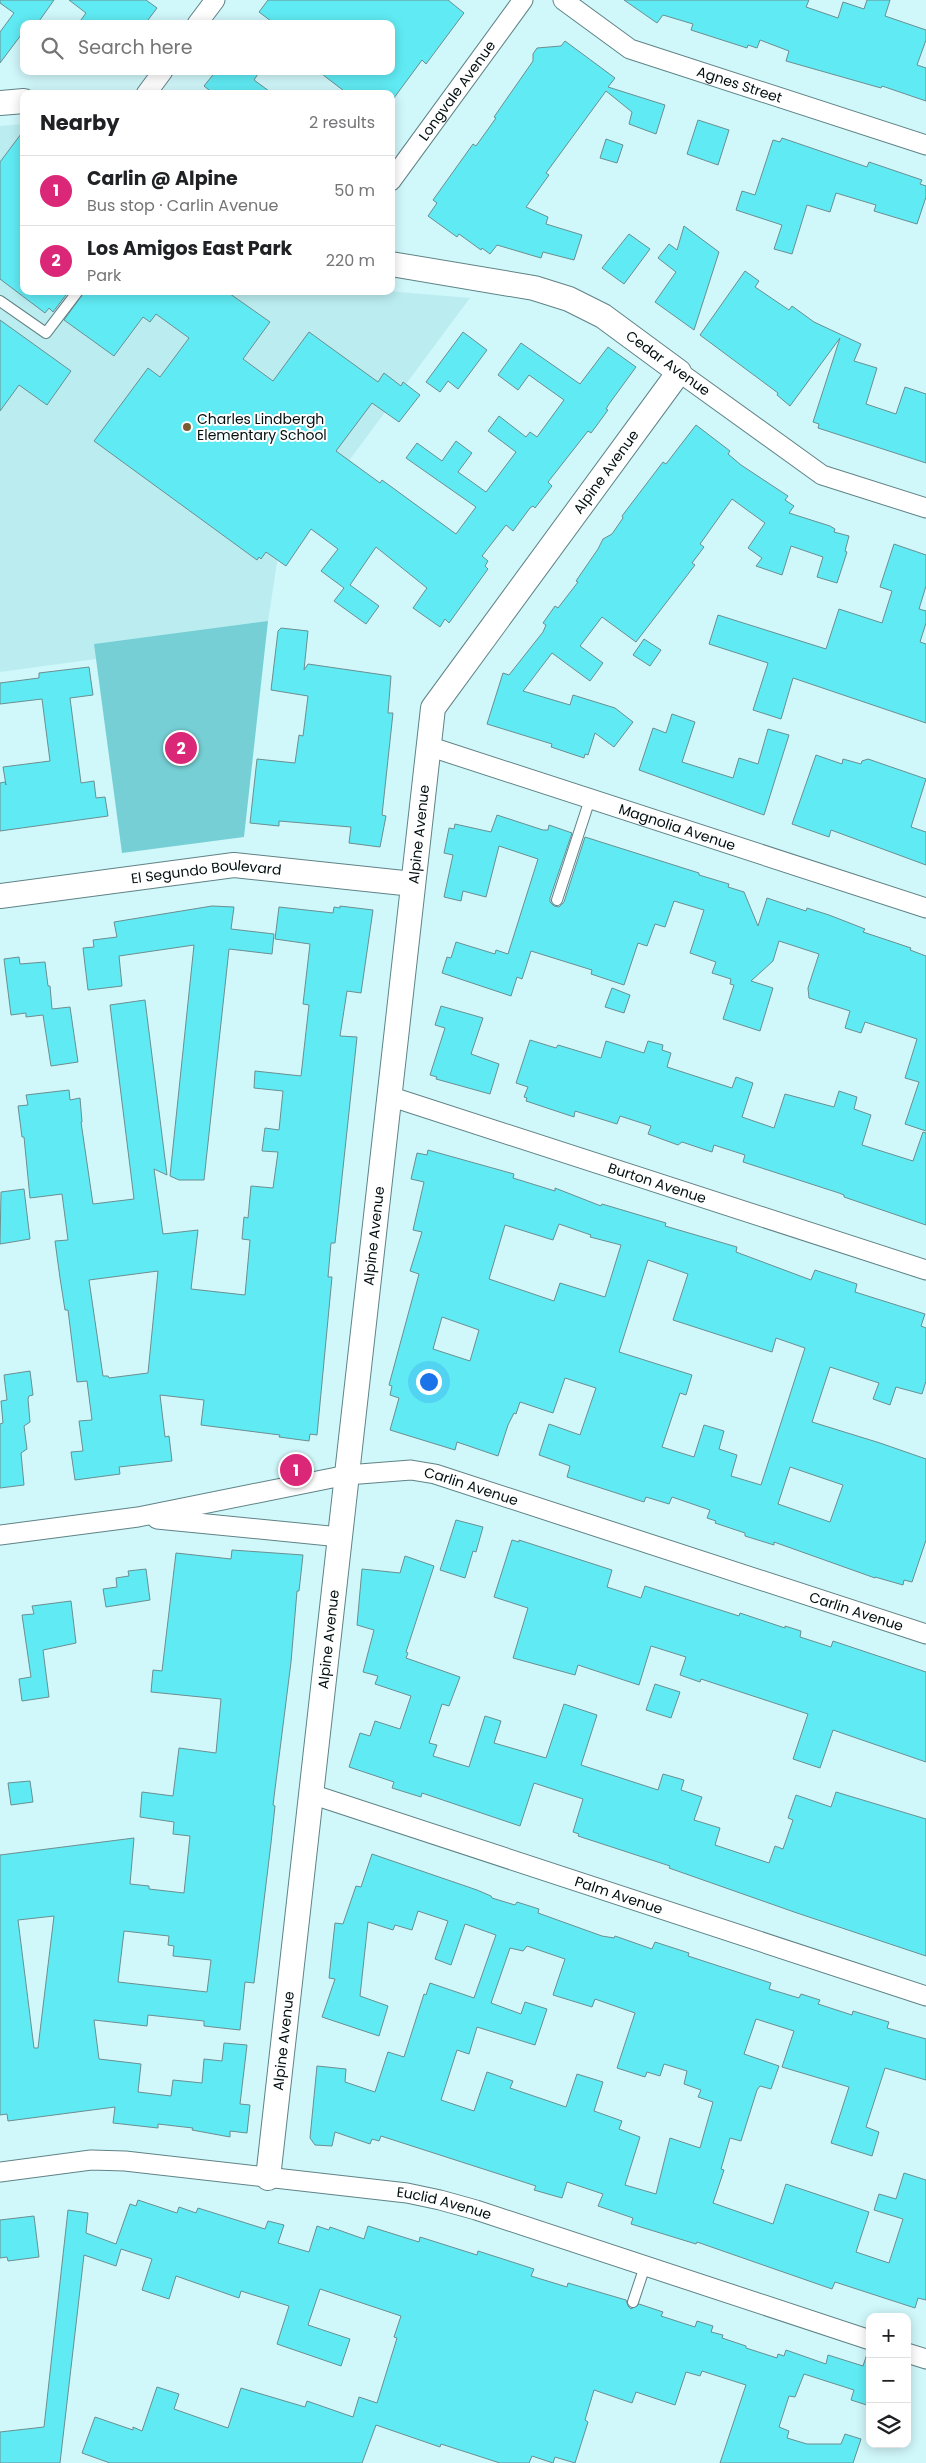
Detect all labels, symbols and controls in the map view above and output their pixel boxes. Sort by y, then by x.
search box [20,20,395,75]
icon: search [38,34,66,62]
text: Search here [78,34,192,61]
street label: Longvale Avenue [414,36,500,145]
street label: Agnes Street [694,61,785,108]
text: Nearby [40,108,120,137]
text: 2 results [309,111,375,134]
text: Carlin @ Alpine [87,165,238,192]
text: 1 [53,179,59,202]
text: 50 m [334,179,375,202]
text: Bus stop · Carlin Avenue [87,194,278,217]
text: Los Amigos East Park [87,235,292,262]
text: 2 [51,249,61,272]
text: 220 m [326,249,375,272]
text: Park [87,264,121,287]
street label: Cedar Avenue [622,326,715,401]
place label: Charles Lindbergh Elementary School [197,409,327,445]
marker: Charles Lindbergh Elementary School [181,421,193,433]
street label: Alpine Avenue [568,425,644,518]
pin: 2 [165,729,197,767]
street label: Alpine Avenue [403,783,434,885]
street label: Magnolia Avenue [616,799,738,855]
street label: El Segundo Boulevard [130,855,283,889]
street label: Burton Avenue [606,1158,709,1208]
street label: Alpine Avenue [358,1185,389,1287]
your location [416,1369,442,1395]
pin: 1 [280,1451,312,1489]
street label: Carlin Avenue [423,1462,521,1511]
street label: Carlin Avenue [807,1587,906,1636]
street label: Alpine Avenue [313,1588,344,1690]
street label: Palm Avenue [572,1871,666,1919]
street label: Alpine Avenue [268,1990,299,2092]
street label: Euclid Avenue [396,2182,495,2225]
map controls [866,2313,911,2448]
button: + [866,2313,911,2358]
button: − [866,2358,911,2403]
button: layers [866,2403,911,2448]

